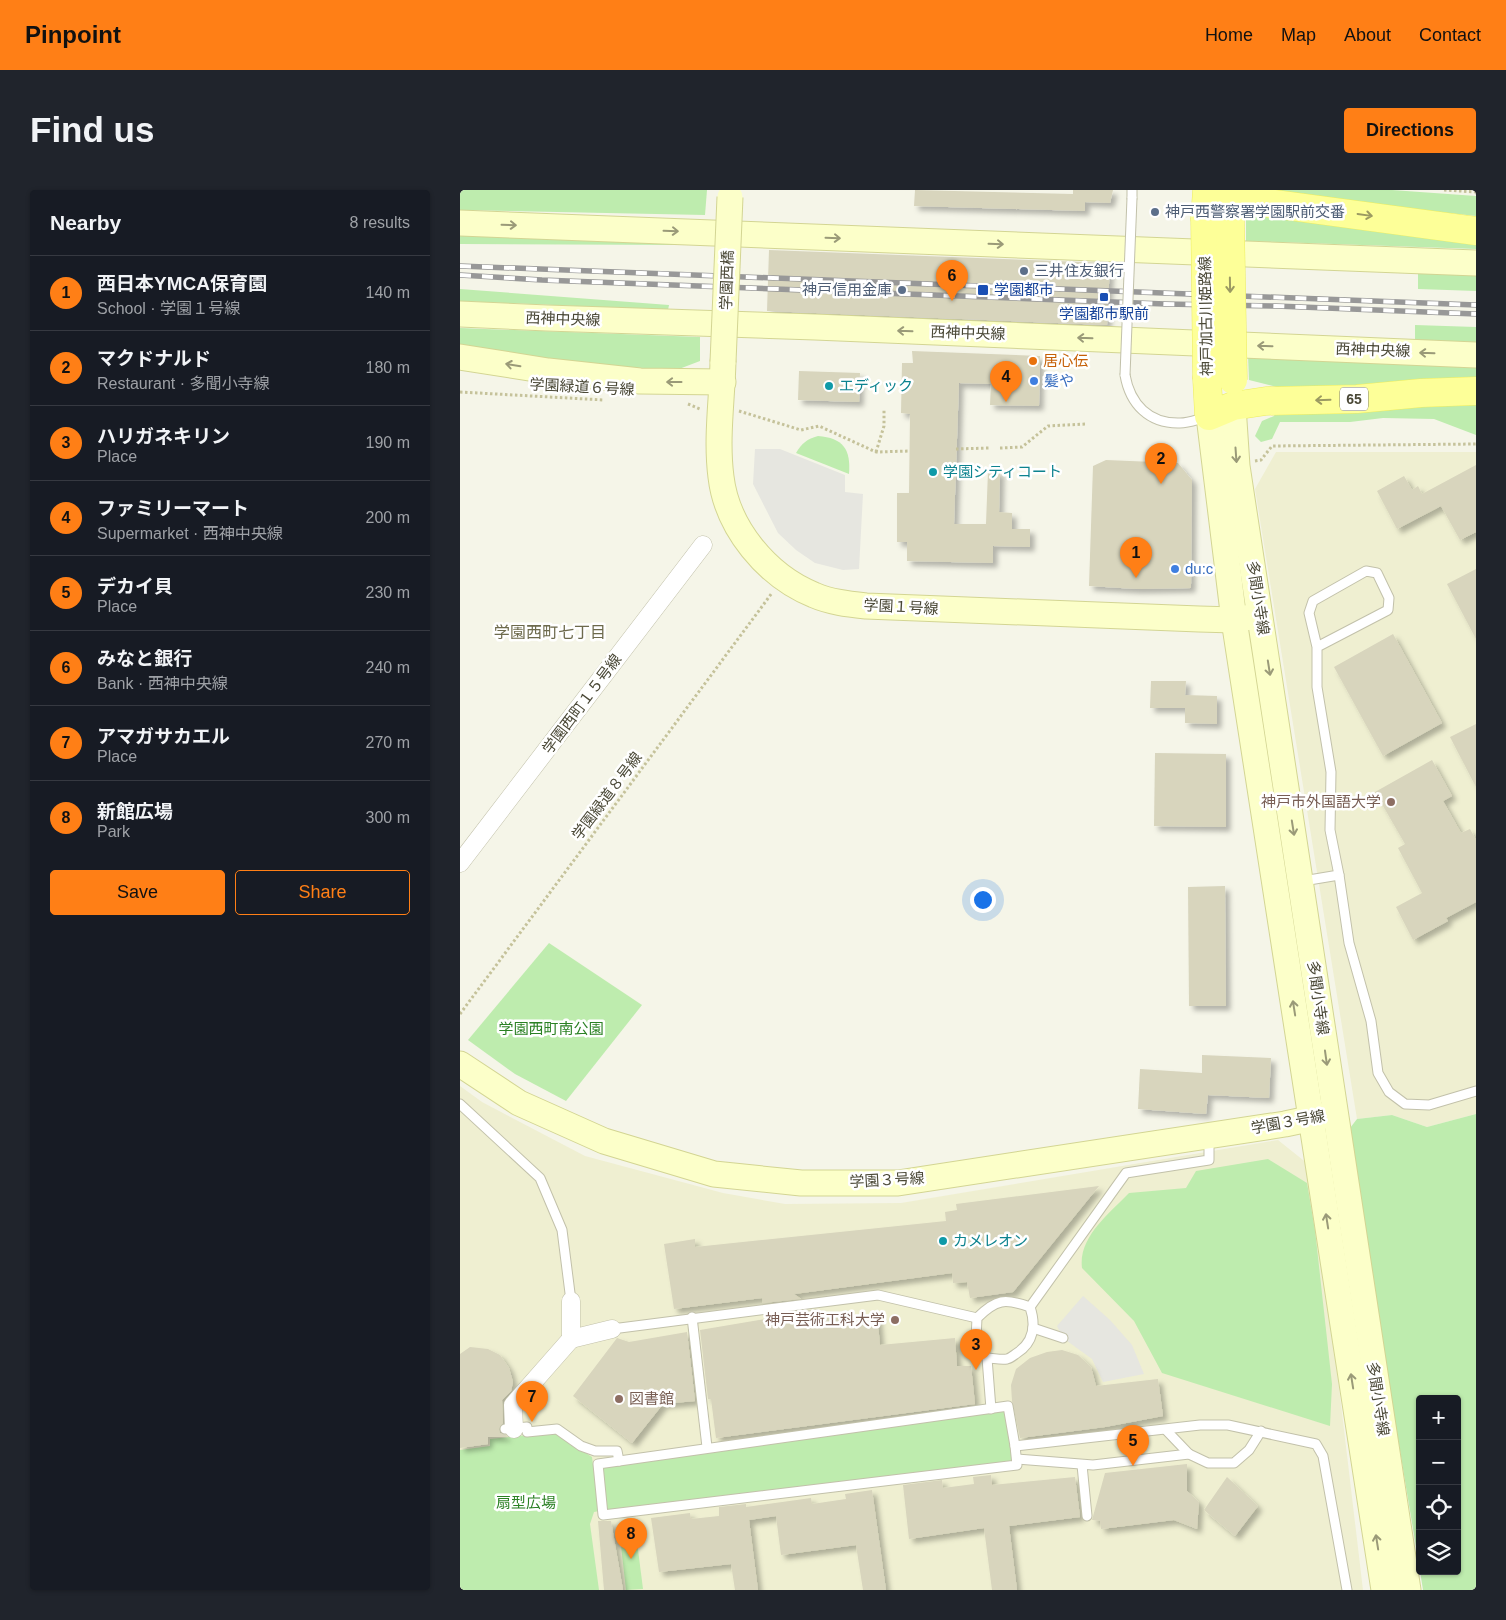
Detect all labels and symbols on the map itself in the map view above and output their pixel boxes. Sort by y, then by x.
place label: 神戸西警察署学園駅前交番 [1165,203,1345,220]
marker: 神戸西警察署学園駅前交番 [1149,206,1161,218]
one-way arrow [1357,211,1373,221]
one-way arrow [500,220,516,229]
one-way arrow [663,227,679,236]
one-way arrow [825,233,841,242]
one-way arrow [988,239,1004,249]
street label: 学園西橋 [717,250,736,310]
street label: 神戸加古川姫路線 [1196,256,1215,376]
pin: 6 [936,260,968,301]
place label: 三井住友銀行 [1034,262,1124,279]
marker: 三井住友銀行 [1018,265,1030,277]
one-way arrow [1225,276,1235,293]
place label: 神戸信用金庫 [802,281,892,298]
place label: 学園都市 [994,281,1054,298]
marker: 学園都市 [976,283,990,297]
marker: 神戸信用金庫 [896,284,908,296]
marker: 学園都市駅前 [1098,291,1110,303]
place label: 学園都市駅前 [1059,305,1149,322]
street label: 西神中央線 [525,309,601,328]
street label: 西神中央線 [930,323,1006,342]
one-way arrow [898,326,914,335]
one-way arrow [1077,334,1093,343]
street label: 西神中央線 [1335,340,1411,359]
one-way arrow [1257,341,1274,351]
one-way arrow [1420,348,1436,357]
place label: 居心伝 [1043,352,1088,369]
marker: 居心伝 [1027,355,1039,367]
one-way arrow [505,360,521,370]
pin: 4 [990,361,1022,402]
place label: 髪や [1044,372,1074,389]
street label: 学園緑道６号線 [529,375,635,398]
marker: 髪や [1028,375,1040,387]
one-way arrow [666,377,682,387]
place label: エディック [839,377,913,394]
marker: エディック [823,380,835,392]
road number: 65 [1340,388,1368,410]
one-way arrow [1315,395,1331,404]
pin: 2 [1145,443,1177,484]
one-way arrow [1232,447,1241,463]
place label: 学園シティコート [943,463,1062,480]
marker: 学園シティコート [927,466,939,478]
pin: 1 [1120,537,1152,578]
place label: du:c [1185,560,1214,577]
street label: 多聞小寺線 [1244,560,1273,636]
marker: du:c [1169,563,1181,575]
street label: 学園１号線 [863,596,939,617]
district label: 学園西町七丁目 [494,624,606,641]
street label: 学園西町１５号線 [539,651,625,757]
one-way arrow [1264,659,1274,675]
street label: 学園緑道８号線 [568,749,645,843]
place label: 神戸市外国語大学 [1261,793,1381,810]
marker: 神戸市外国語大学 [1385,796,1397,808]
one-way arrow [1288,820,1298,836]
your location [970,887,996,913]
street label: 多聞小寺線 [1305,960,1332,1036]
one-way arrow [1289,1001,1299,1017]
park label: 学園西町南公園 [498,1020,604,1037]
one-way arrow [1322,1050,1332,1066]
street label: 学園３号線 [1249,1107,1326,1136]
street label: 学園３号線 [849,1169,925,1190]
one-way arrow [1322,1213,1332,1229]
place label: カメレオン [953,1232,1028,1249]
marker: カメレオン [937,1235,949,1247]
place label: 神戸芸術工科大学 [765,1311,885,1328]
marker: 神戸芸術工科大学 [889,1314,901,1326]
pin: 3 [960,1329,992,1370]
street label: 多聞小寺線 [1364,1361,1393,1437]
one-way arrow [1347,1374,1357,1390]
pin: 7 [516,1381,548,1422]
place label: 図書館 [629,1390,674,1407]
marker: 図書館 [613,1393,625,1405]
pin: 5 [1117,1425,1149,1466]
park label: 扇型広場 [496,1494,556,1511]
pin: 8 [615,1518,647,1559]
one-way arrow [1372,1534,1382,1550]

